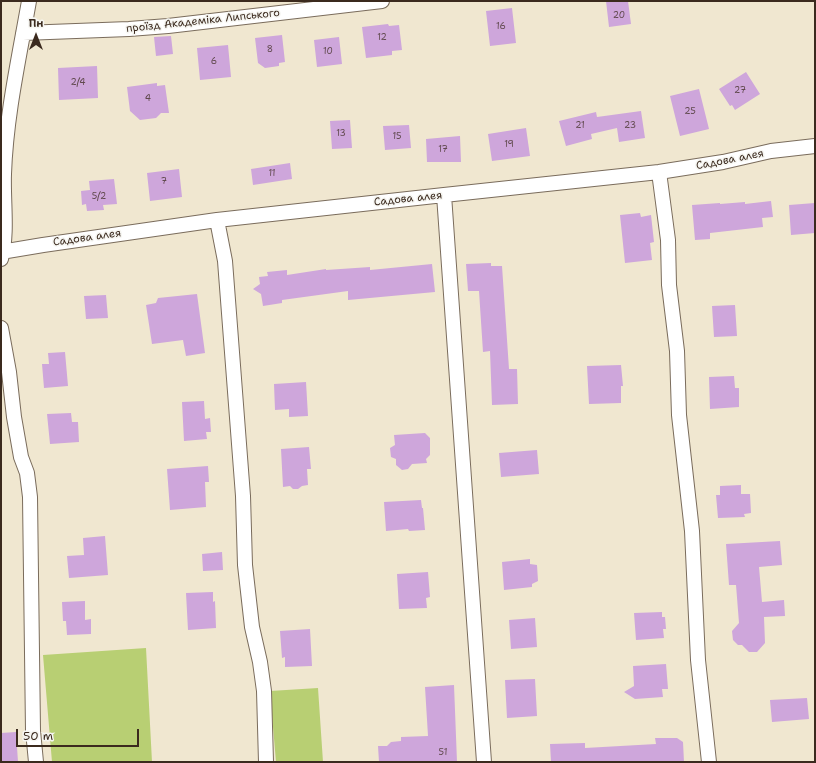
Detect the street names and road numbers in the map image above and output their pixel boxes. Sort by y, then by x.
street label: проїзд Академіка Липського [125,6,281,36]
street label: Садова алея [695,147,765,173]
street label: Садова алея [373,189,443,209]
street label: Садова алея [52,227,122,249]

